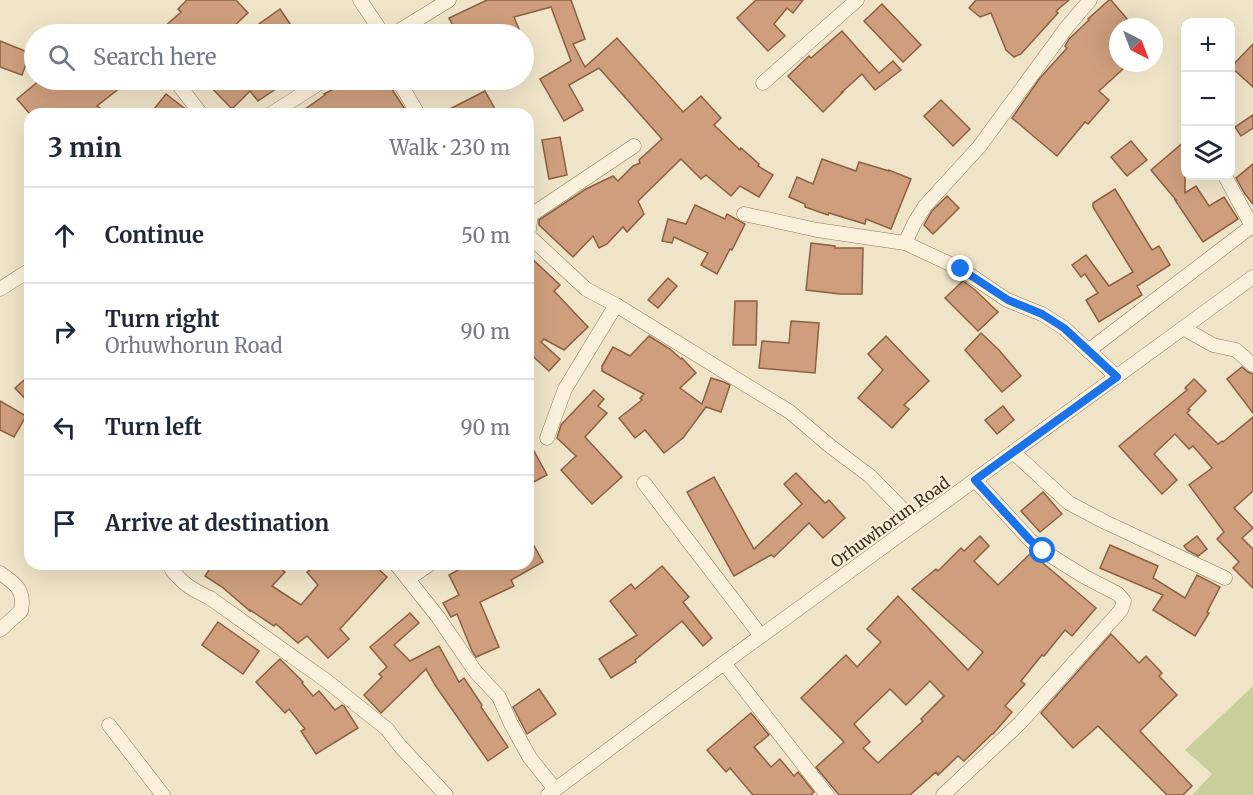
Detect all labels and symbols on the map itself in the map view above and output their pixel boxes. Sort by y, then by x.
north arrow [1109,18,1163,72]
route end [947,255,973,281]
street label: Orhuwhorun Road [827,472,954,572]
route start [1029,537,1055,563]

